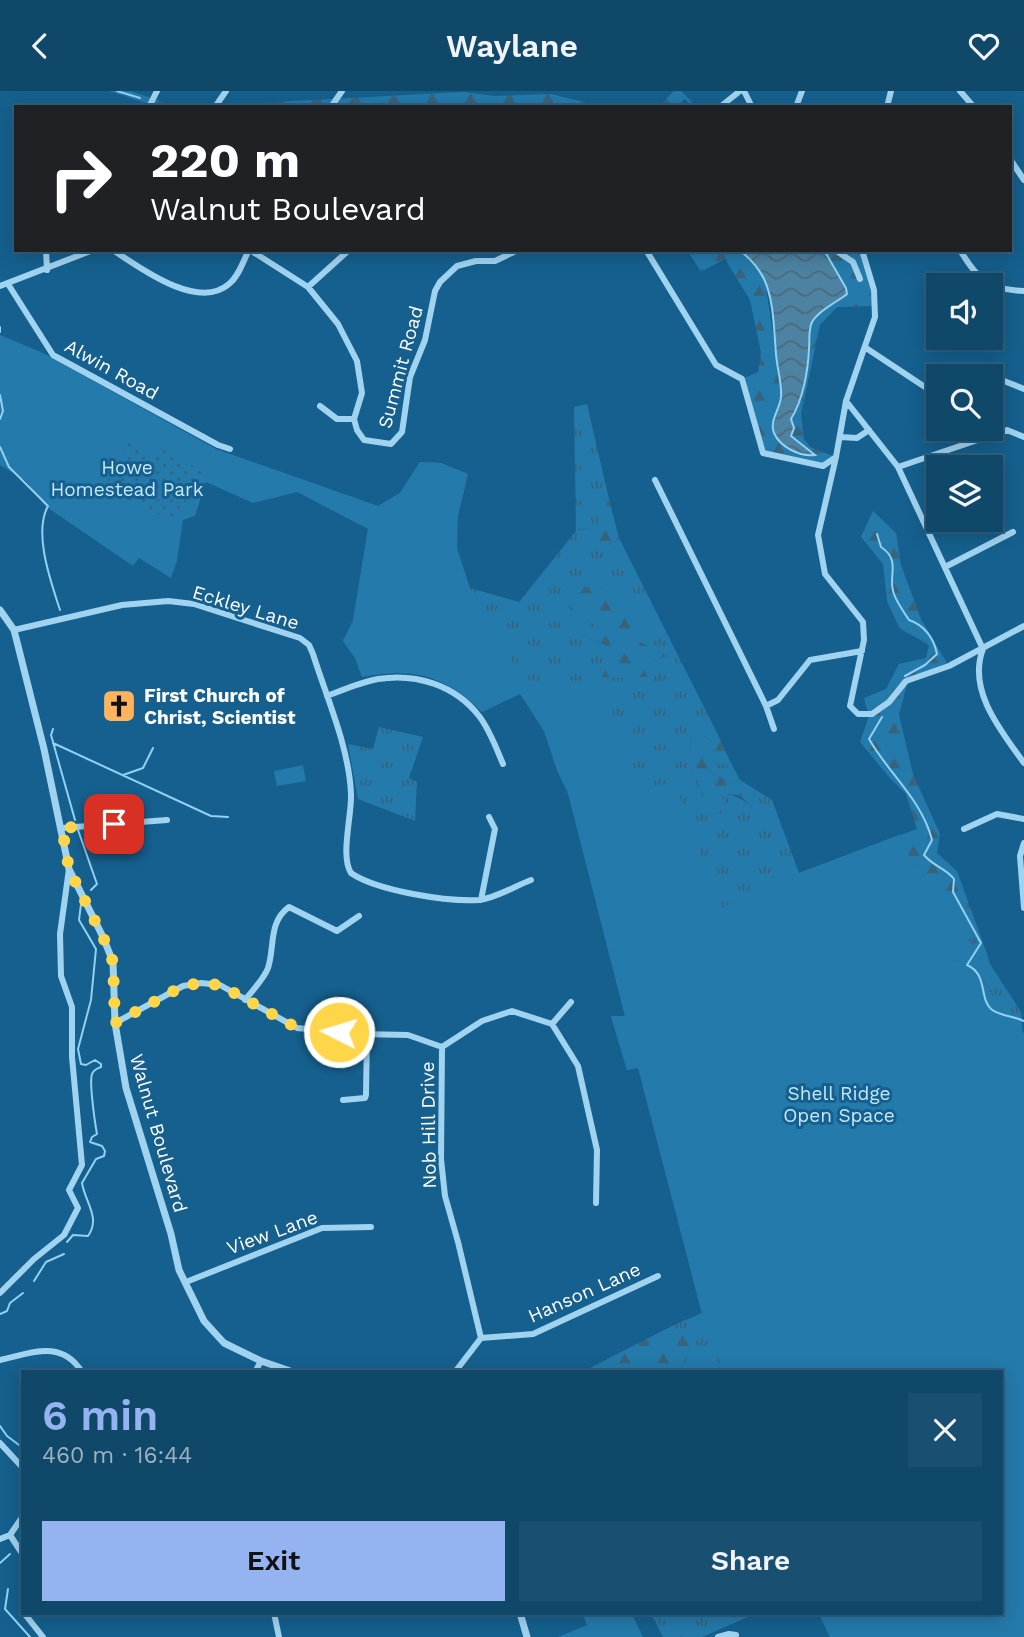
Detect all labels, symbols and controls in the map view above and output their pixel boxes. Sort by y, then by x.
icon: back [21,27,59,65]
text: Waylane [446,27,578,65]
icon: heart [965,27,1003,65]
text: 220 m [150,131,300,189]
icon: right [35,133,126,224]
text: Walnut Boulevard [150,190,426,228]
map controls [926,273,1003,532]
button: sound [926,273,1003,350]
street label: Summit Road [373,303,428,431]
street label: Alwin Road [61,334,163,405]
button: search [926,364,1003,441]
button: layers [926,455,1003,532]
park label: Howe Homestead Park [50,456,204,501]
street label: Eckley Lane [190,580,302,635]
place label: First Church of Christ, Scientist [144,684,296,729]
church icon: First Church of Christ, Scientist [100,687,138,725]
pin [84,794,144,854]
icon: arrive [95,805,133,843]
position arrow [302,995,376,1069]
street label: Walnut Boulevard [125,1051,192,1215]
street label: Nob Hill Drive [416,1061,441,1189]
park label: Shell Ridge Open Space [783,1082,895,1127]
street label: View Lane [224,1205,321,1260]
street label: Hanson Lane [524,1257,644,1328]
text: 6 min [42,1391,158,1440]
button: close [908,1393,982,1467]
text: 460 m · 16:44 [42,1442,192,1469]
button: Exit [42,1521,505,1601]
button: Share [519,1521,982,1601]

